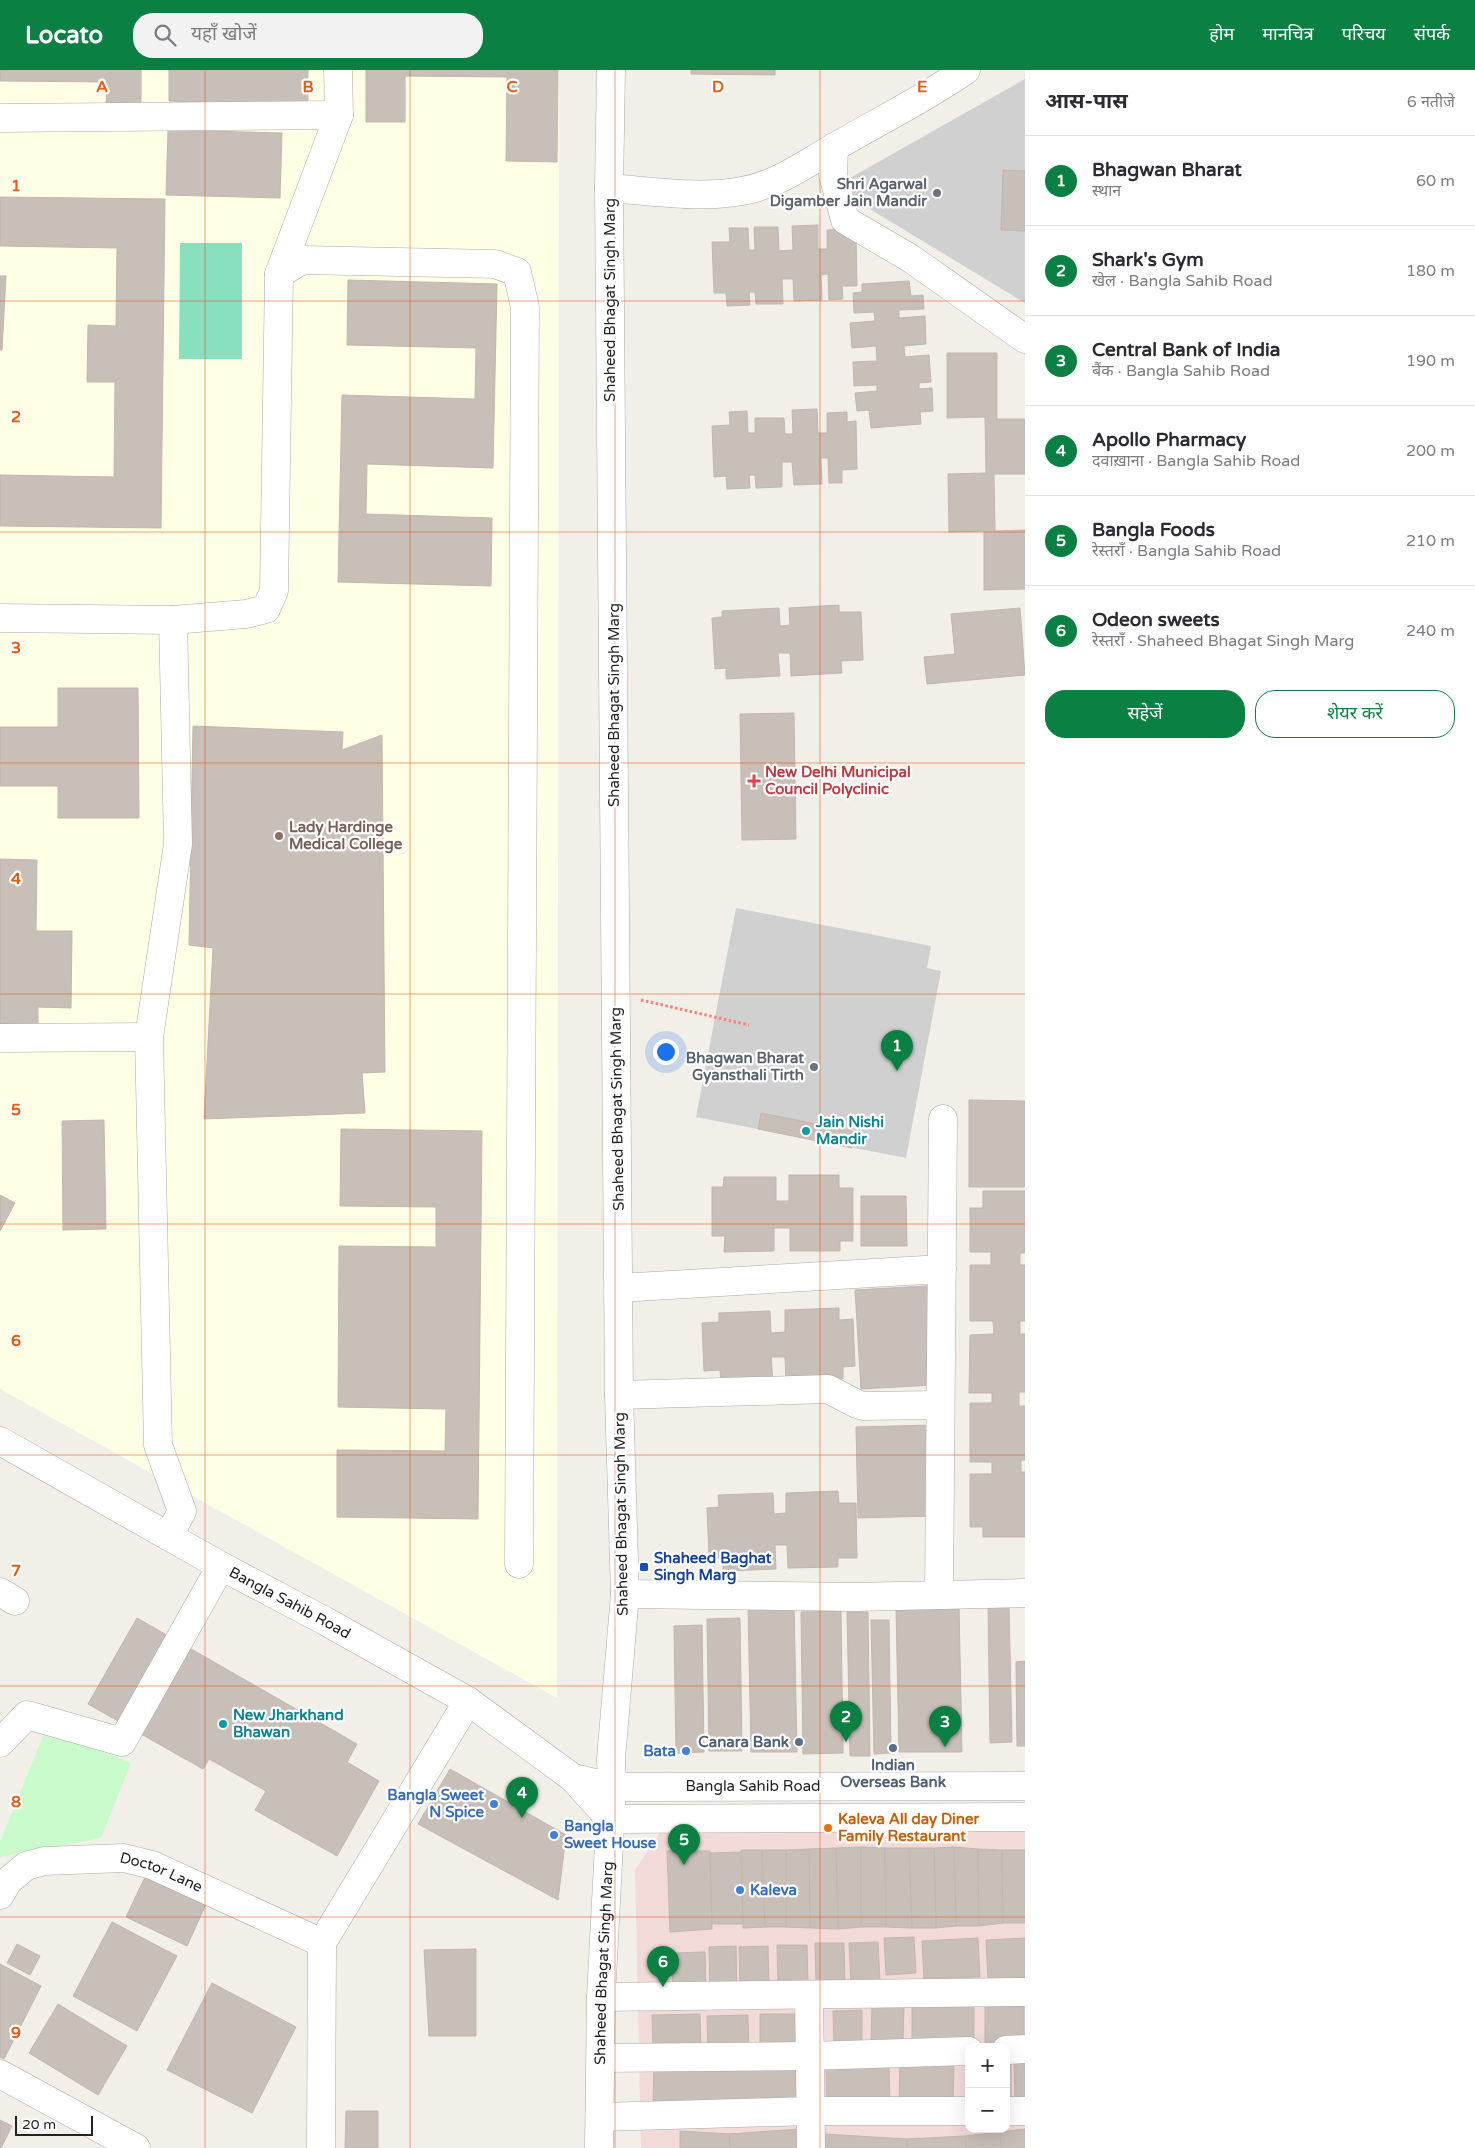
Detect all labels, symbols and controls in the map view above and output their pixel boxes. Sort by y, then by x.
search box [133,13,483,58]
text: Locato [25,21,103,50]
icon: search [151,21,179,49]
text: यहाँ खोजें [191,23,257,45]
text: होम [1209,23,1234,45]
text: मानचित्र [1262,23,1314,45]
text: परिचय [1342,23,1386,45]
text: संपर्क [1414,23,1450,45]
text: A [96,77,108,97]
text: B [302,77,314,97]
text: C [506,77,518,97]
text: D [712,77,724,97]
text: E [917,77,927,97]
text: आस-पास [1045,89,1128,114]
text: 6 नतीजे [1407,92,1455,112]
text: Bhagwan Bharat [1092,159,1242,181]
text: 1 [1056,171,1066,191]
text: 60 m [1416,171,1455,191]
place label: Shri Agarwal Digamber Jain Mandir [770,175,927,211]
text: 1 [11,176,21,196]
text: स्थान [1092,181,1121,201]
marker: Shri Agarwal Digamber Jain Mandir [931,187,943,199]
street label: Shaheed Bhagat Singh Marg [601,198,619,402]
text: Shark's Gym [1092,249,1204,271]
text: 2 [1056,261,1066,281]
text: 180 m [1406,261,1455,281]
text: खेल · Bangla Sahib Road [1092,271,1273,291]
text: Central Bank of India [1092,339,1280,361]
text: 3 [1056,351,1066,371]
text: 190 m [1406,351,1455,371]
text: बैंक · Bangla Sahib Road [1092,361,1270,381]
text: 2 [11,407,21,427]
text: Apollo Pharmacy [1092,429,1246,451]
text: 4 [1056,441,1066,461]
text: 200 m [1406,441,1455,461]
text: दवाख़ाना · Bangla Sahib Road [1092,451,1300,471]
text: Bangla Foods [1092,519,1215,541]
text: 5 [1056,531,1066,551]
text: 210 m [1406,531,1455,551]
text: रेस्तराँ · Bangla Sahib Road [1092,541,1281,561]
street label: Shaheed Bhagat Singh Marg [605,603,623,807]
text: Odeon sweets [1092,609,1220,631]
text: 6 [1056,621,1066,641]
text: 240 m [1406,621,1455,641]
text: रेस्तराँ · Shaheed Bhagat Singh Marg [1092,631,1354,651]
text: 3 [11,638,21,658]
button: सहेजें [1045,690,1245,738]
button: शेयर करें [1255,690,1455,738]
place label: New Delhi Municipal Council Polyclinic [765,763,911,799]
marker: New Delhi Municipal Council Polyclinic [747,774,761,788]
place label: Lady Hardinge Medical College [289,818,403,854]
marker: Lady Hardinge Medical College [273,830,285,842]
text: 4 [11,869,21,889]
street label: Shaheed Bhagat Singh Marg [606,1007,628,1211]
pin: 1 [881,1030,913,1071]
your location [653,1039,679,1065]
place label: Bhagwan Bharat Gyansthali Tirth [686,1049,804,1085]
marker: Bhagwan Bharat Gyansthali Tirth [808,1061,820,1073]
text: 5 [11,1100,21,1120]
place label: Jain Nishi Mandir [815,1113,884,1148]
marker: Jain Nishi Mandir [800,1125,812,1137]
text: 6 [11,1331,21,1351]
street label: Shaheed Bhagat Singh Marg [610,1412,632,1616]
place label: Shaheed Baghat Singh Marg [654,1549,772,1585]
text: 7 [11,1561,21,1581]
marker: Shaheed Baghat Singh Marg [638,1561,650,1573]
street label: Bangla Sahib Road [226,1563,354,1643]
pin: 2 [830,1701,862,1742]
place label: New Jharkhand Bhawan [233,1706,344,1741]
pin: 3 [929,1706,961,1747]
marker: New Jharkhand Bhawan [217,1718,229,1730]
place label: Canara Bank [698,1733,789,1751]
marker: Canara Bank [793,1736,805,1748]
place label: Bata [643,1742,676,1760]
marker: Indian Overseas Bank [887,1742,899,1754]
marker: Bata [680,1745,692,1757]
place label: Indian Overseas Bank [840,1756,946,1791]
pin: 4 [506,1777,538,1818]
street label: Bangla Sahib Road [685,1777,821,1795]
place label: Bangla Sweet N Spice [387,1786,484,1822]
text: 8 [11,1792,21,1812]
marker: Bangla Sweet N Spice [488,1798,500,1810]
place label: Kaleva All day Diner Family Restaurant [838,1810,979,1846]
place label: Bangla Sweet House [564,1817,657,1852]
marker: Kaleva All day Diner Family Restaurant [822,1822,834,1834]
pin: 5 [668,1824,700,1865]
marker: Bangla Sweet House [548,1829,560,1841]
street label: Doctor Lane [118,1848,205,1896]
street label: Shaheed Bhagat Singh Marg [591,1861,617,2065]
place label: Kaleva [750,1881,797,1899]
marker: Kaleva [734,1884,746,1896]
pin: 6 [647,1946,679,1987]
text: 9 [11,2023,21,2043]
map controls [965,2043,1010,2133]
button: + [965,2043,1010,2088]
button: − [965,2088,1010,2133]
scale bar [15,2113,92,2136]
text: 20 m [22,2116,56,2133]

